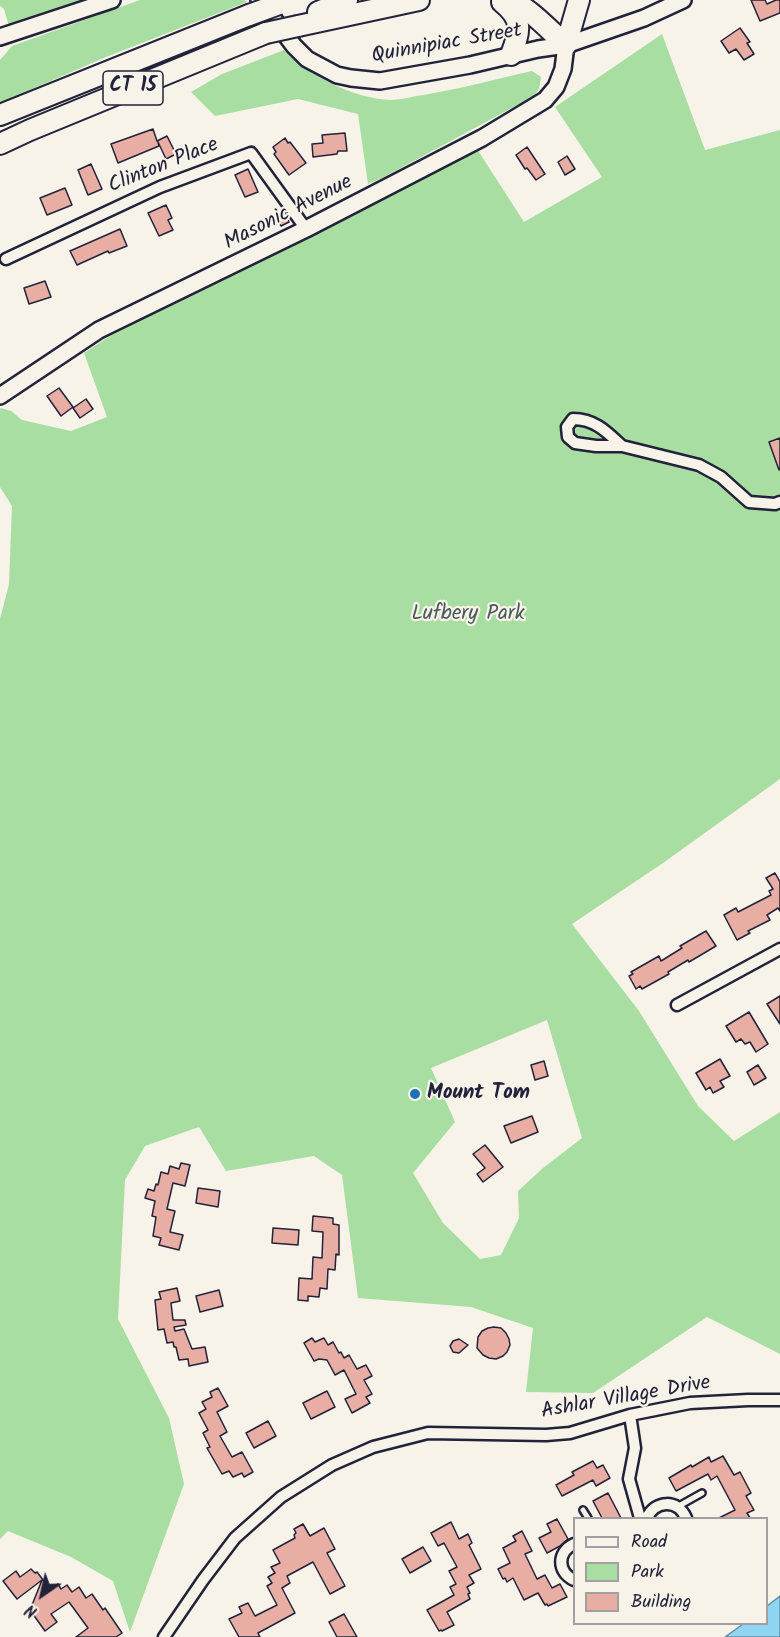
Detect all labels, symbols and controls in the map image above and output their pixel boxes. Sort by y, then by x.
street label: Quinnipiac Street [370,19,524,71]
road number: CT 15 [103,71,163,105]
street label: Clinton Place [105,134,223,200]
street label: Masonic Avenue [221,171,357,257]
park label: Lufbery Park [411,602,525,628]
place label: Mount Tom [427,1081,530,1107]
marker: Mount Tom [408,1087,422,1101]
street label: Ashlar Village Drive [539,1372,713,1426]
legend [573,1517,768,1625]
text: Road [631,1528,667,1557]
text: Park [631,1558,664,1587]
north arrow [12,1565,72,1625]
text: Building [631,1588,691,1617]
text: N [20,1597,43,1624]

